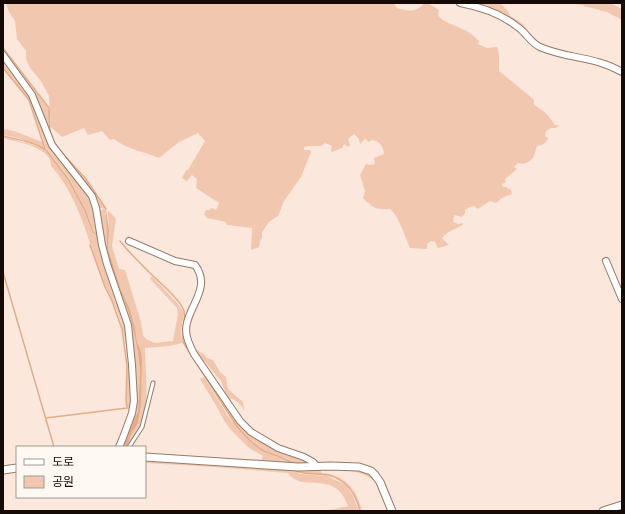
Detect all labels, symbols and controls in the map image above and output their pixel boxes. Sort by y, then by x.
legend [16,446,146,498]
text: 도로 [52,455,74,469]
text: 공원 [52,475,74,489]

